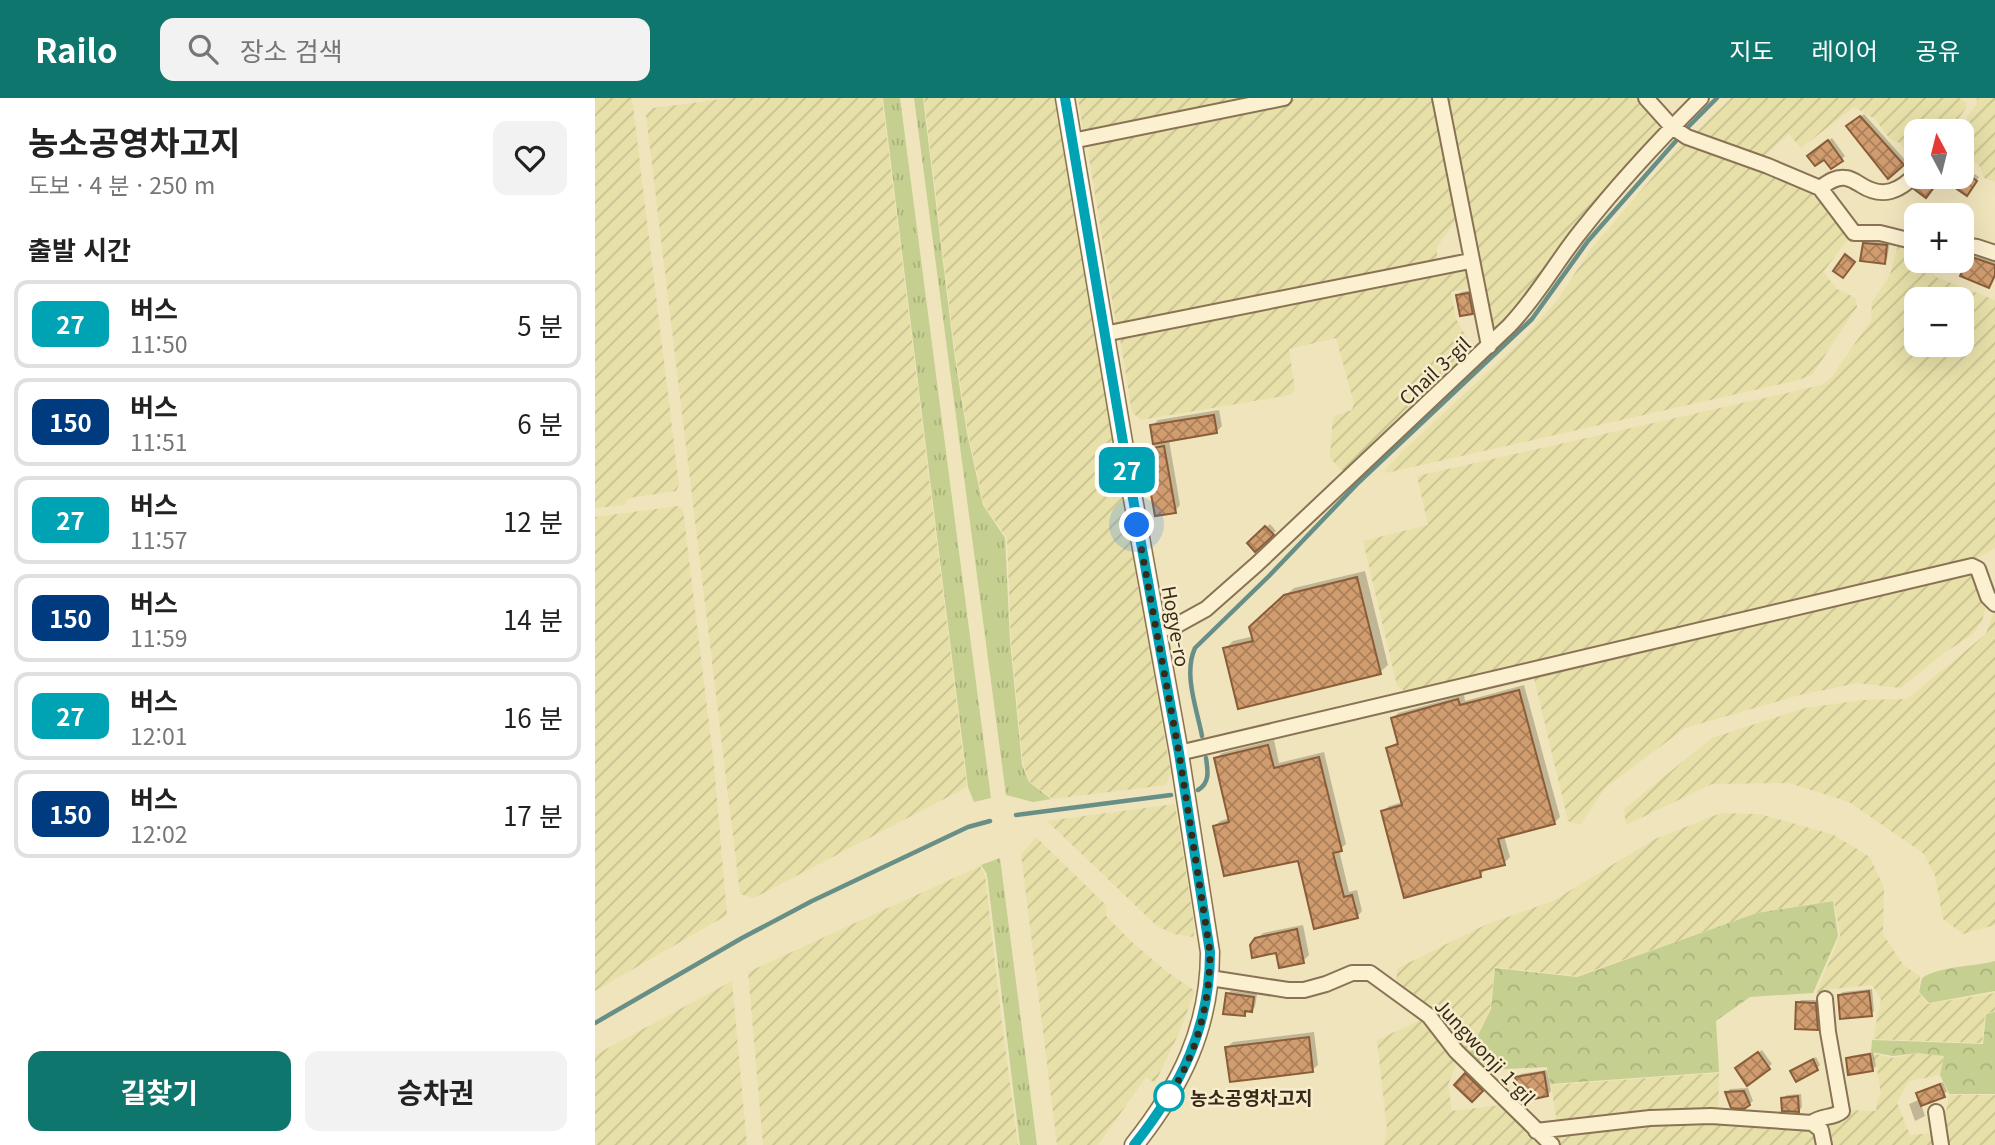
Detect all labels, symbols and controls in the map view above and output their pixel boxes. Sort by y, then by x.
search box [160,18,650,81]
text: Railo [35,25,118,73]
icon: search [184,30,222,68]
text: 장소 검색 [240,31,343,68]
text: 지도 [1729,32,1774,67]
text: 레이어 [1812,32,1878,67]
text: 공유 [1916,32,1960,67]
text: 농소공영차고지 [28,117,241,165]
north arrow [1904,119,1974,189]
map controls [1904,119,1974,357]
button: heart [493,121,567,195]
text: 도보 · 4 분 · 250 m [28,167,215,201]
button: + [1904,203,1974,273]
text: 출발 시간 [28,230,131,267]
button: − [1904,287,1974,357]
text: 버스 [130,289,178,326]
text: 27 [56,306,85,341]
text: 5 분 [517,306,563,343]
text: 11:50 [130,326,187,360]
street label: Chail 3-gil [1392,330,1476,410]
text: 버스 [130,387,178,424]
text: 150 [49,404,92,439]
text: 6 분 [517,404,563,441]
text: 11:51 [130,424,187,458]
line badge: 27 [1095,447,1159,493]
text: 27 [1113,452,1141,487]
text: 버스 [130,485,178,522]
text: 27 [56,502,85,537]
text: 12 분 [503,502,563,539]
your location [1119,507,1154,542]
text: 11:57 [130,522,187,556]
text: 버스 [130,583,178,620]
street label: Hogye-ro [1157,583,1197,669]
text: 150 [49,600,92,635]
text: 14 분 [503,600,563,637]
text: 11:59 [130,620,187,654]
text: 버스 [130,681,178,718]
text: 27 [56,698,85,733]
text: 16 분 [503,698,563,735]
text: 12:01 [130,718,187,752]
text: 버스 [130,779,178,816]
text: 150 [49,796,92,831]
text: 17 분 [503,796,563,833]
text: 12:02 [130,816,187,850]
street label: Jungwonji 1-gil [1430,992,1542,1110]
button: 길찾기 [28,1051,291,1131]
button: 승차권 [305,1051,567,1131]
marker: 농소공영차고지 [1154,1081,1184,1111]
place label: 농소공영차고지 [1190,1083,1312,1110]

